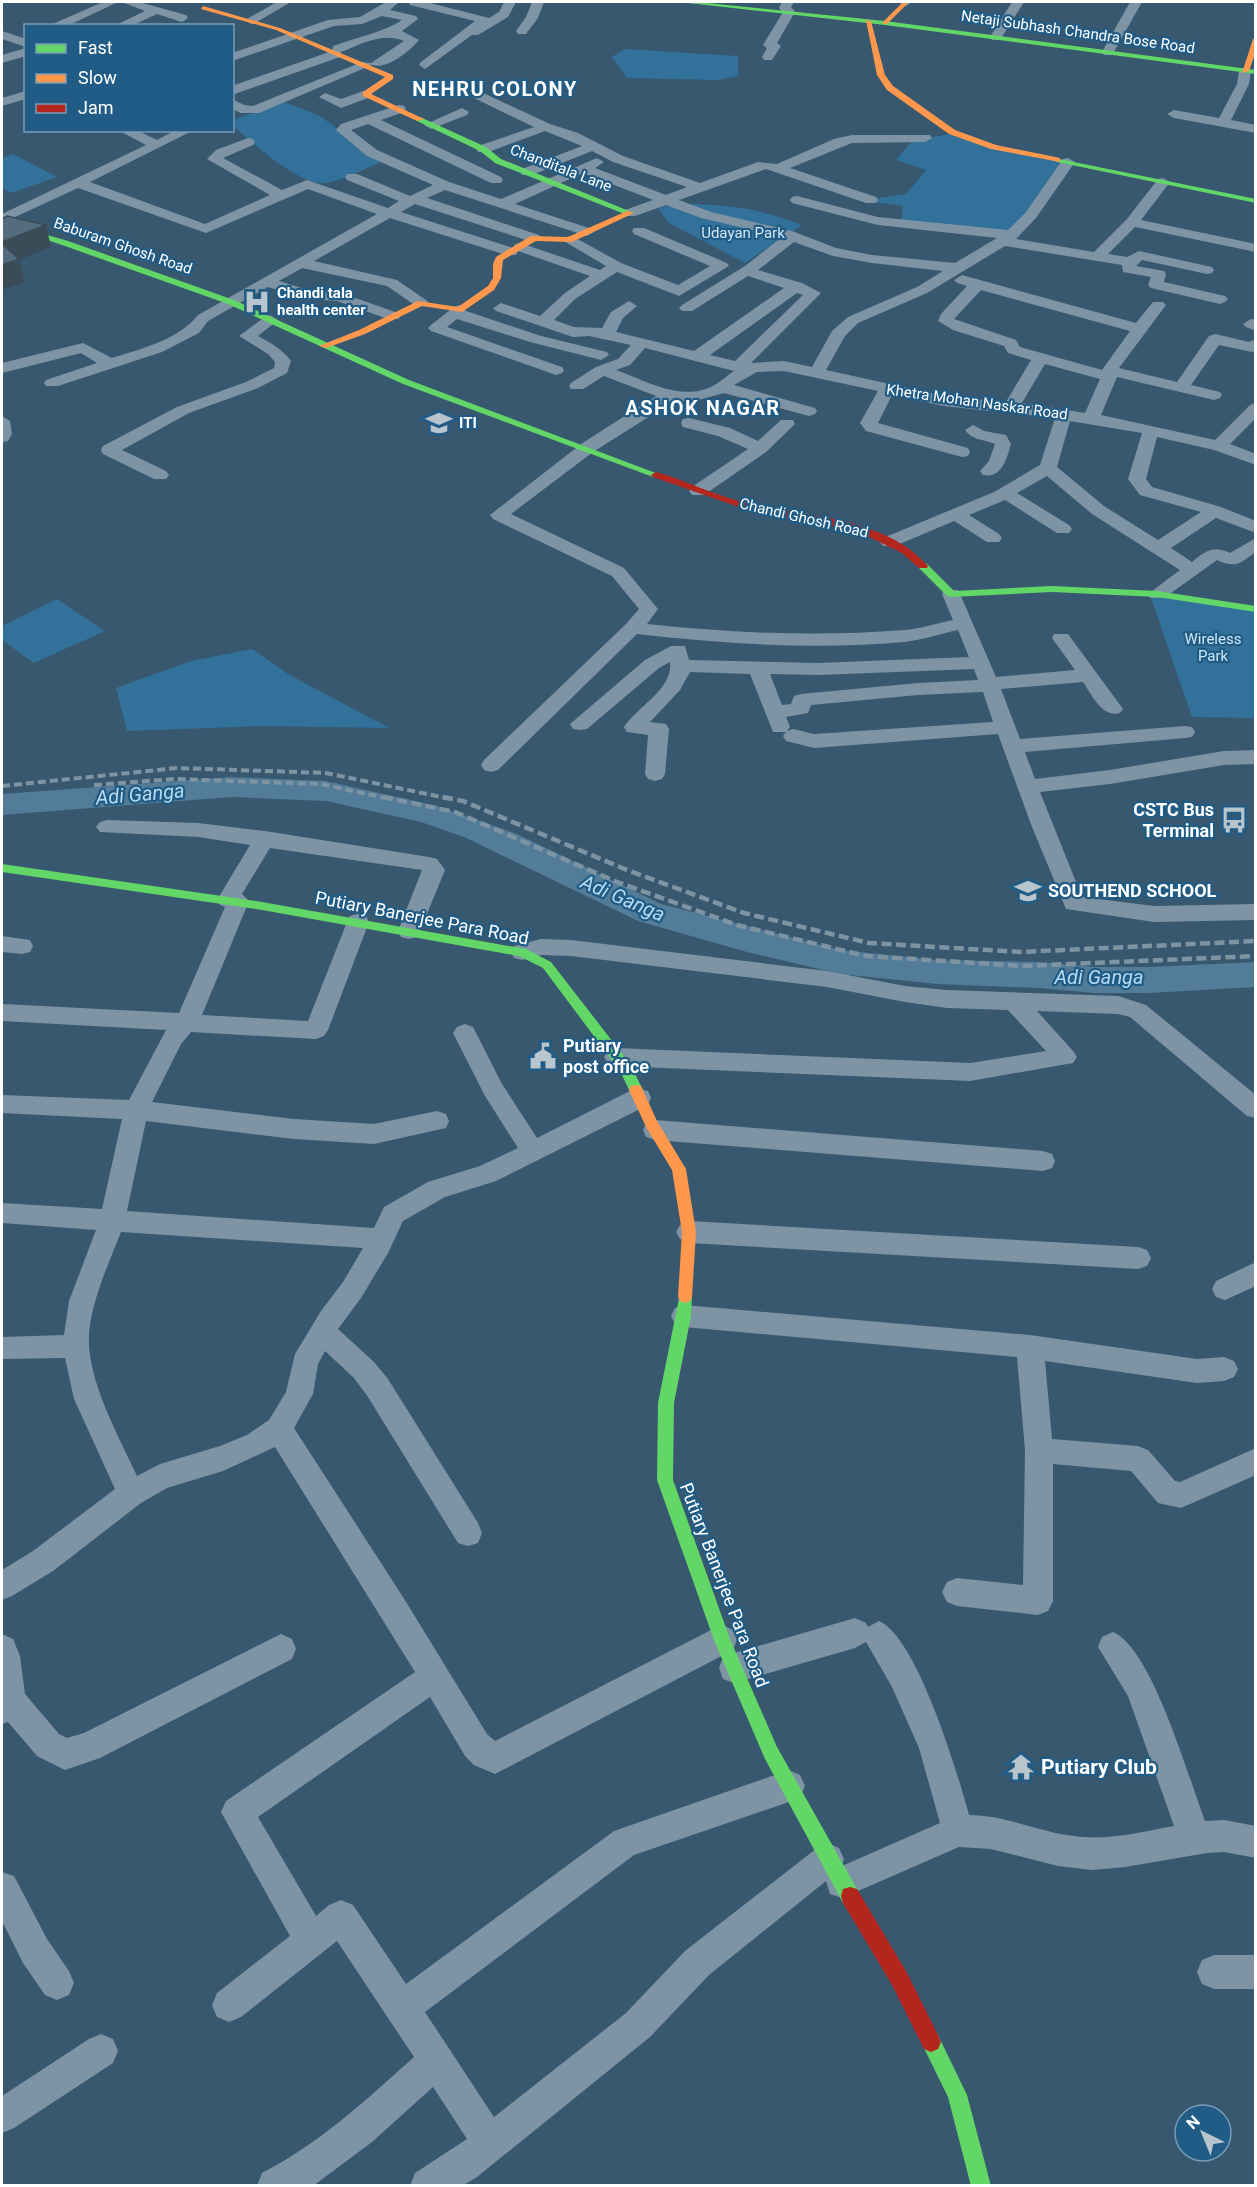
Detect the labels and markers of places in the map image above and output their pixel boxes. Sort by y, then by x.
place label: Chandi tala health center [277,284,366,319]
hospital icon: Chandi tala health center [242,287,272,317]
school or university icon: ITI [424,408,454,438]
place label: ITI [459,414,477,432]
place label: CSTC Bus Terminal [1133,799,1214,841]
bus stop icon: CSTC Bus Terminal [1219,805,1249,835]
school or university icon: SOUTHEND SCHOOL [1013,876,1043,906]
place label: SOUTHEND SCHOOL [1048,880,1217,901]
place label: Putiary post office [563,1035,649,1077]
public building icon: Putiary post office [528,1041,558,1071]
temple icon: Putiary Club [1006,1752,1036,1782]
place label: Putiary Club [1041,1755,1157,1779]

